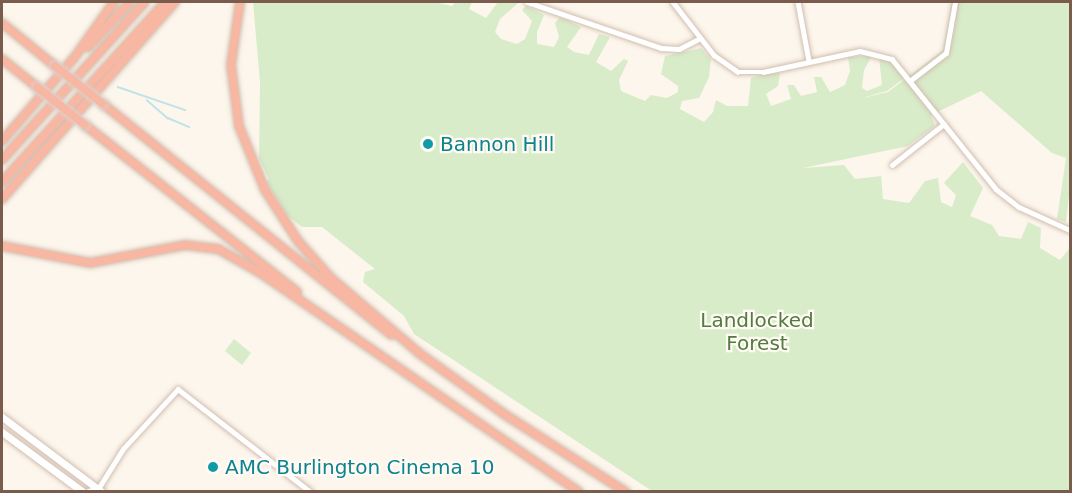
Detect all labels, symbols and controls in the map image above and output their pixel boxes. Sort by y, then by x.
place label: Bannon Hill [440,132,554,156]
marker: Bannon Hill [421,137,435,151]
park label: Landlocked Forest [700,309,814,356]
place label: AMC Burlington Cinema 10 [225,455,495,479]
marker: AMC Burlington Cinema 10 [206,460,220,474]

